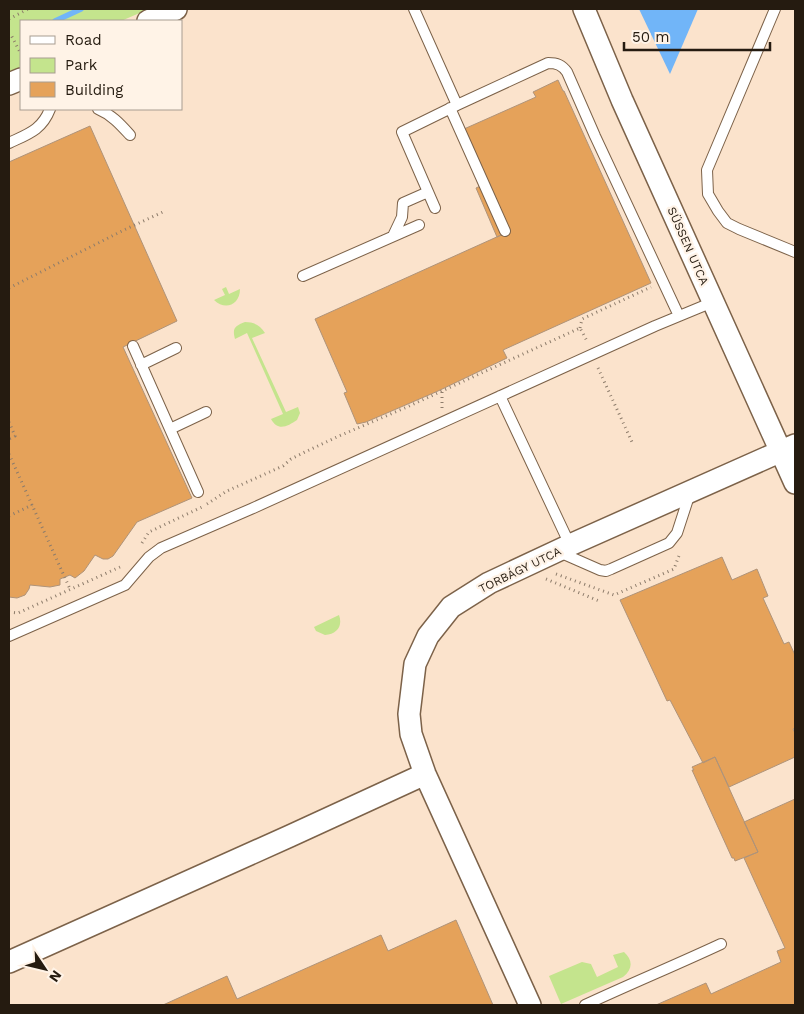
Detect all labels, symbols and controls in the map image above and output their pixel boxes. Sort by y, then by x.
legend [20,20,182,110]
scale bar [624,20,770,52]
text: 50 m [632,28,669,46]
text: Road [65,31,102,49]
text: Park [65,56,98,74]
text: Building [65,81,123,99]
street label: SÜSSEN UTCA [665,205,711,287]
street label: TORBÁGY UTCA [476,544,564,596]
north arrow [20,944,70,994]
text: N [46,968,65,985]

